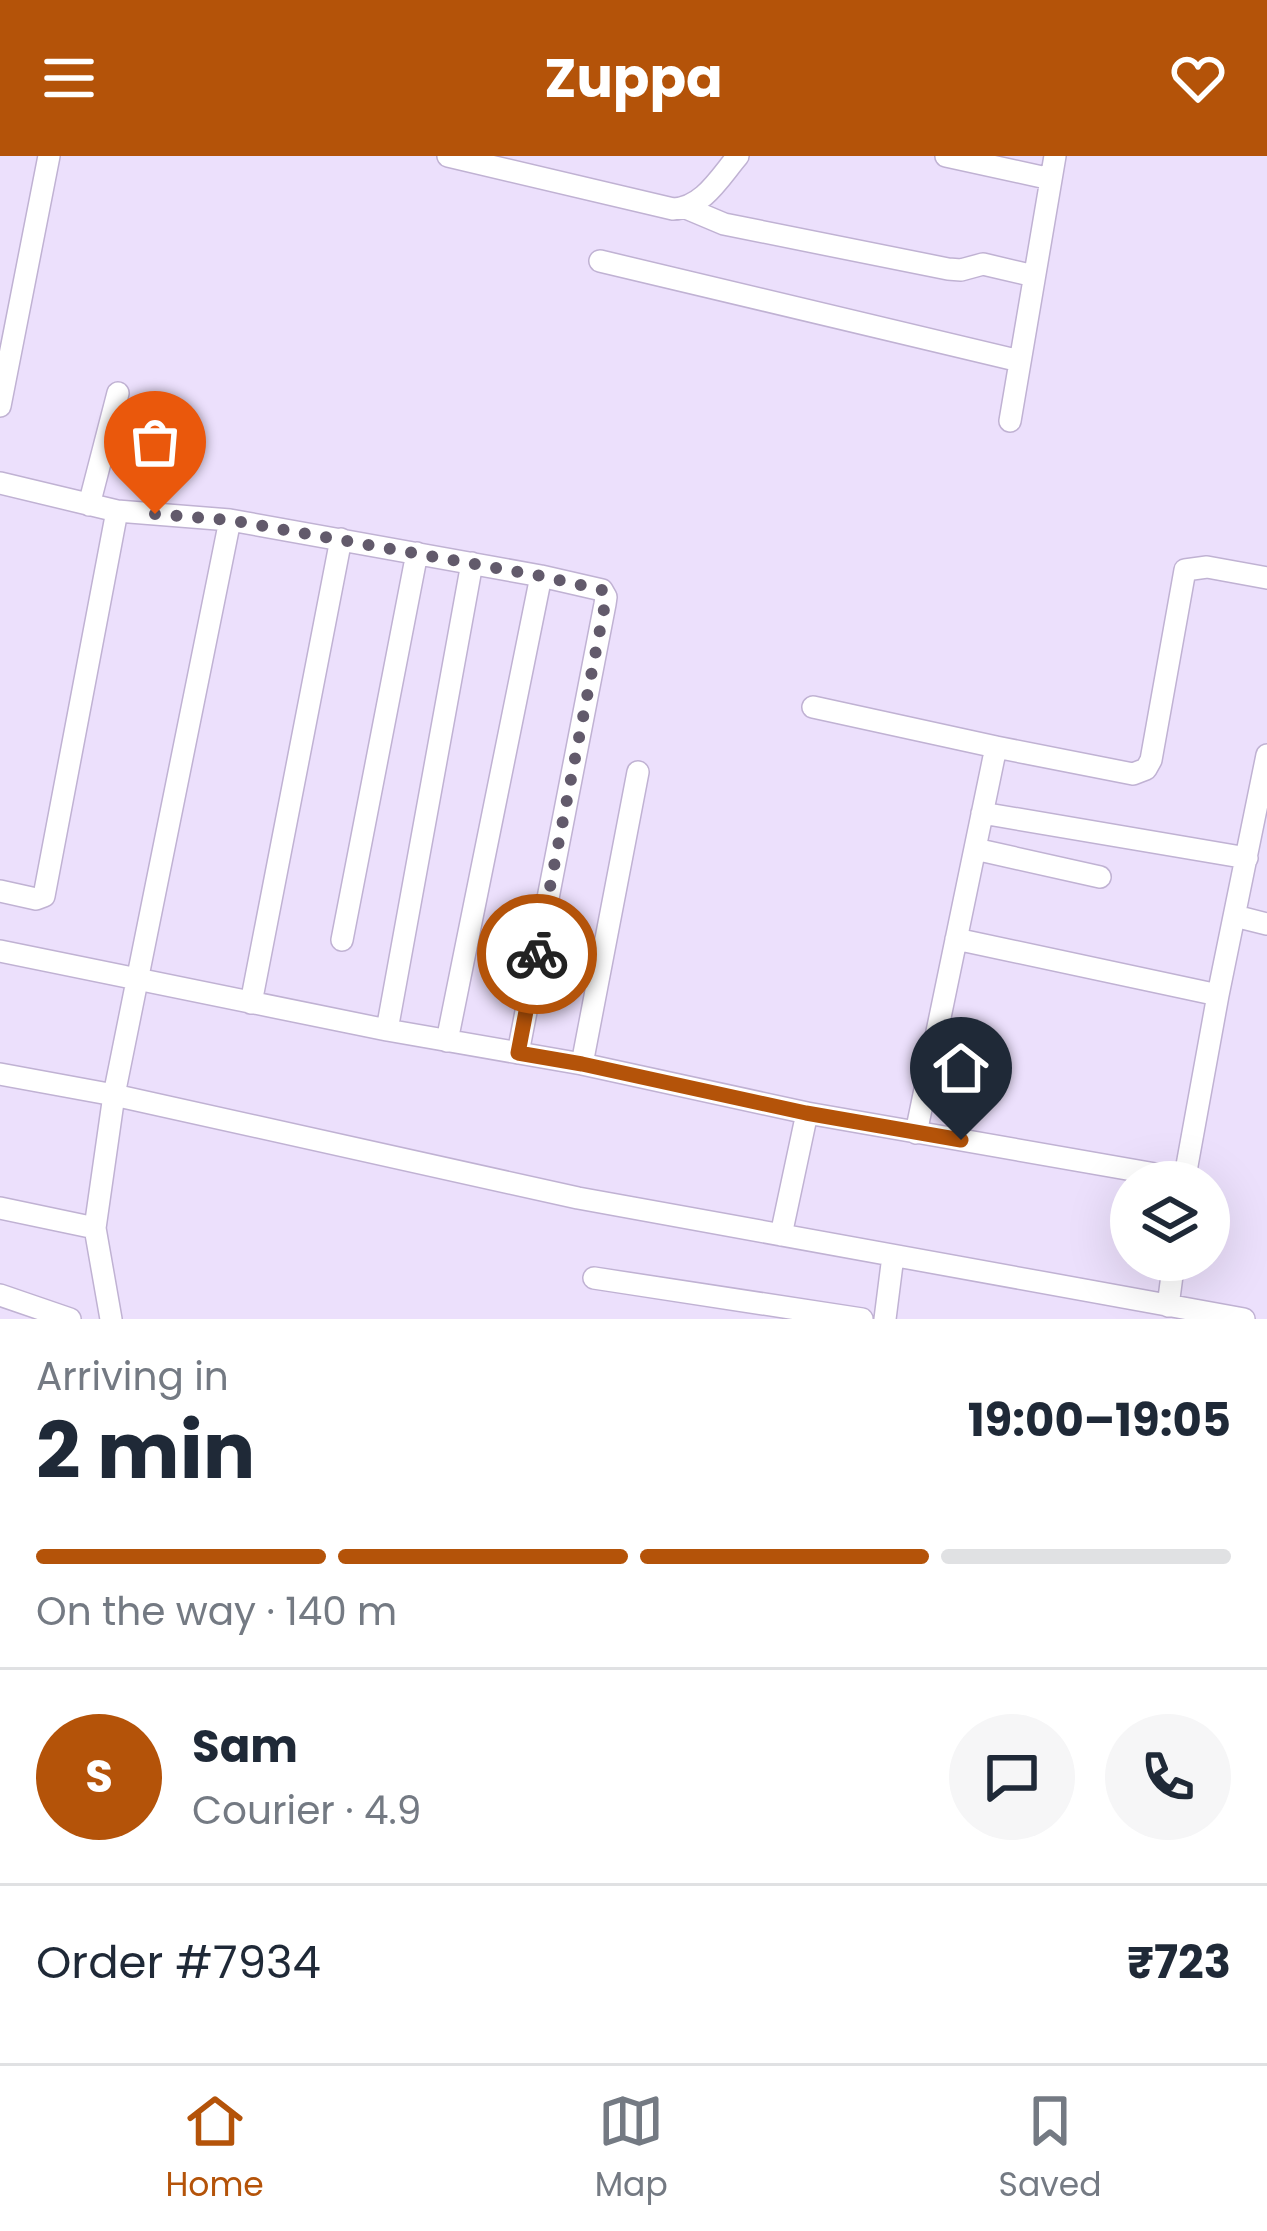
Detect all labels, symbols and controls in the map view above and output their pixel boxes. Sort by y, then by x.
text: Zuppa [544,40,723,116]
icon: menu [36,45,102,111]
icon: heart [1165,45,1231,111]
pin [104,391,206,514]
icon: bag [122,409,188,475]
courier [477,894,597,1014]
icon: bike [504,921,570,987]
pin [910,1017,1012,1140]
icon: home [928,1035,994,1101]
map controls [1110,1161,1230,1281]
button: layers [1110,1161,1230,1281]
text: Arriving in [36,1349,229,1404]
text: 19:00–19:05 [968,1389,1231,1452]
text: 2 min [36,1396,255,1505]
text: On the way · 140 m [36,1584,397,1639]
button: chat [949,1714,1075,1840]
button: phone [1105,1714,1231,1840]
text: Sam [192,1715,298,1778]
text: S [85,1745,113,1808]
text: Courier · 4.9 [192,1783,421,1838]
text: Order #7934 [36,1931,321,1994]
text: ₹723 [1127,1931,1231,1994]
tab: Home [165,2088,264,2210]
tab: Map [595,2088,668,2210]
tab: Saved [999,2088,1102,2210]

